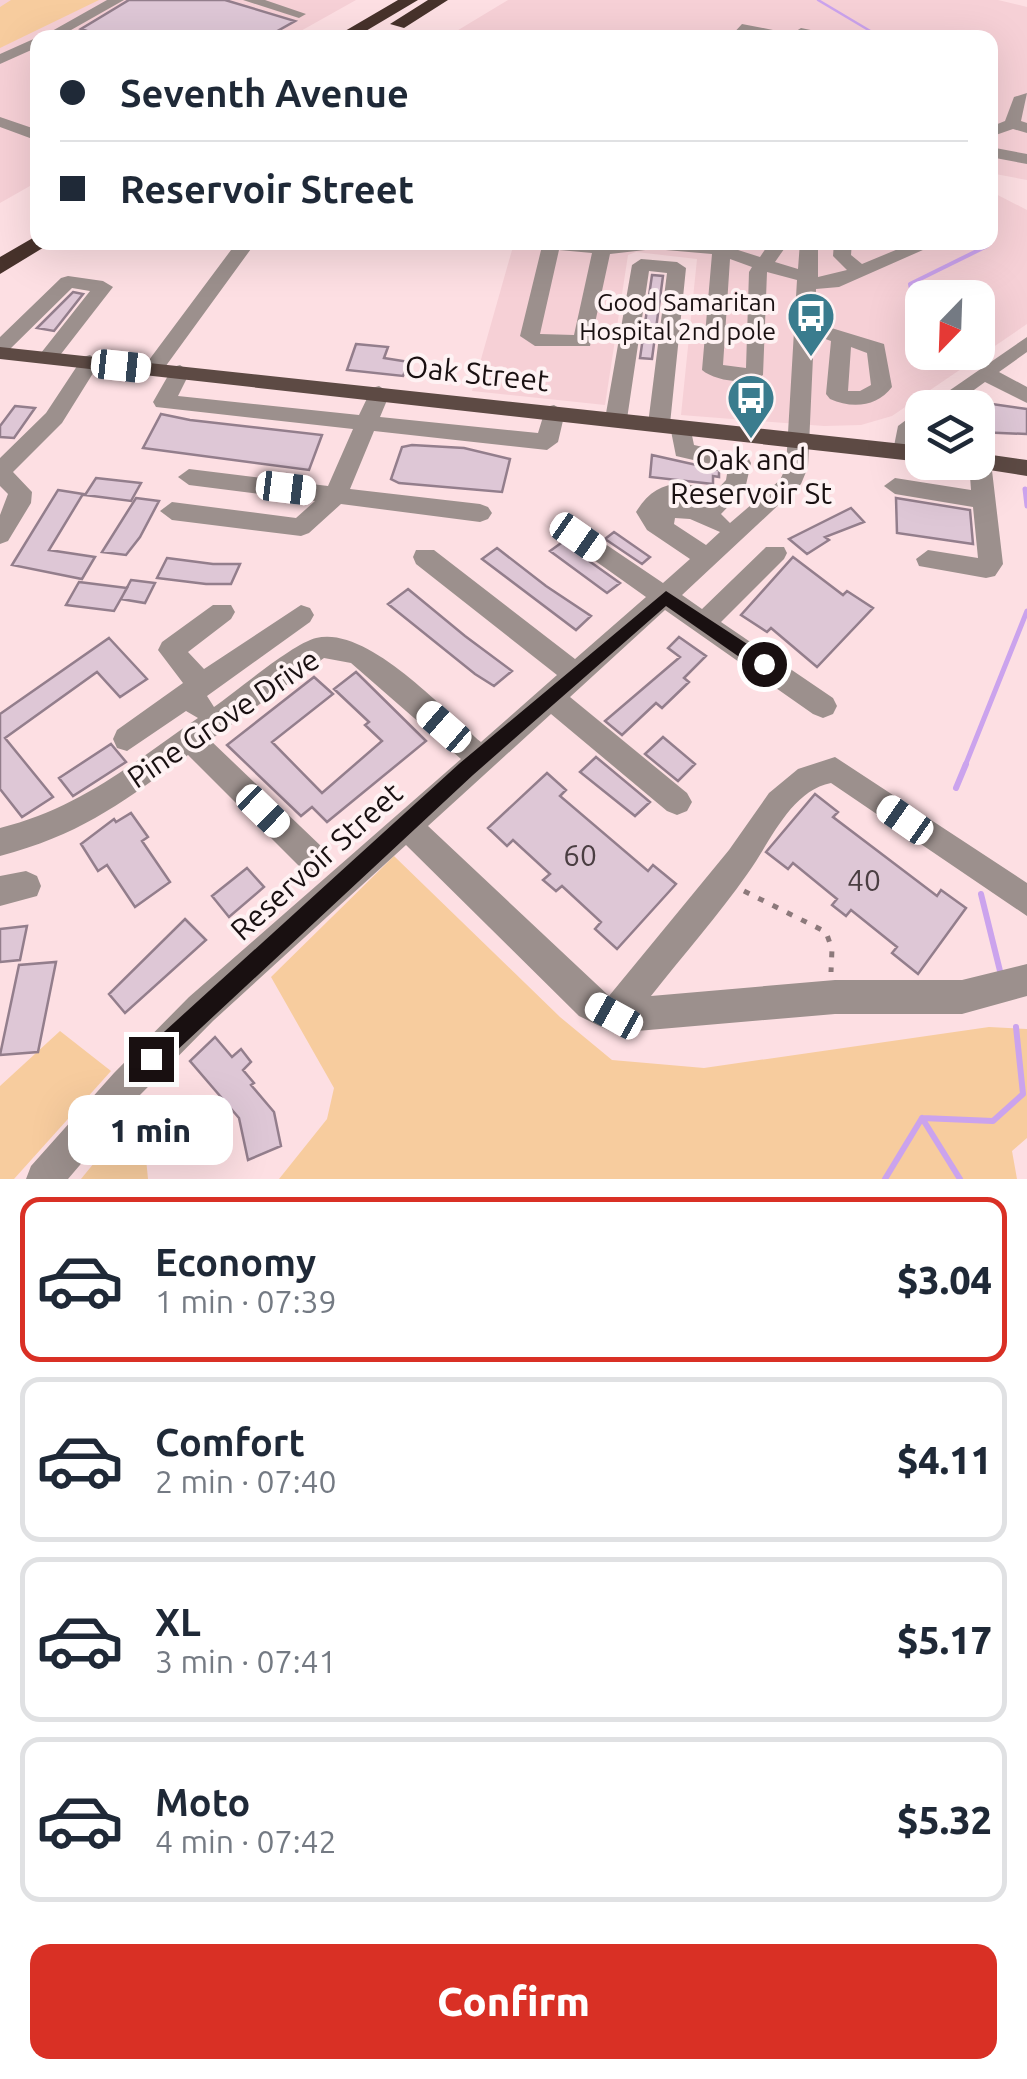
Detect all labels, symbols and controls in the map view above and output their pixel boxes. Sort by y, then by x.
text: Seventh Avenue [120,72,409,114]
text: Reservoir Street [120,168,414,210]
north arrow [905,280,995,370]
map controls [905,280,995,480]
place label: Good Samaritan Hospital 2nd pole [579,288,776,345]
bus stop icon: Good Samaritan Hospital 2nd pole [785,290,837,358]
car [90,348,152,384]
street label: Oak Street [403,349,551,397]
bus stop icon: Oak and Reservoir St [725,372,777,440]
button: layers [905,390,995,480]
place label: Oak and Reservoir St [670,442,832,510]
car [254,469,318,507]
car [545,508,611,566]
street label: Pine Grove Drive [121,641,325,795]
route start [742,642,787,687]
car [412,696,476,758]
street label: Reservoir Street [224,775,409,947]
car [231,779,295,843]
car [872,791,938,849]
house number: 60 [563,838,597,872]
house number: 40 [847,863,881,897]
car [580,988,648,1044]
route end [129,1037,174,1082]
callout: 1 min [68,1094,234,1164]
text: 1 min [110,1112,191,1148]
icon: car [35,1235,125,1325]
text: Economy [155,1241,316,1283]
text: $3.04 [897,1259,992,1301]
text: 1 min · 07:39 [155,1283,337,1319]
icon: car [35,1415,125,1505]
text: Comfort [155,1421,305,1463]
text: $4.11 [897,1439,992,1481]
text: 2 min · 07:40 [155,1463,337,1499]
icon: car [35,1595,125,1685]
text: XL [155,1601,201,1643]
text: $5.17 [897,1619,992,1661]
text: 3 min · 07:41 [155,1643,337,1679]
icon: car [35,1775,125,1865]
text: Moto [155,1781,250,1823]
text: $5.32 [897,1799,992,1841]
text: 4 min · 07:42 [155,1823,337,1859]
button: Confirm [30,1944,997,2059]

